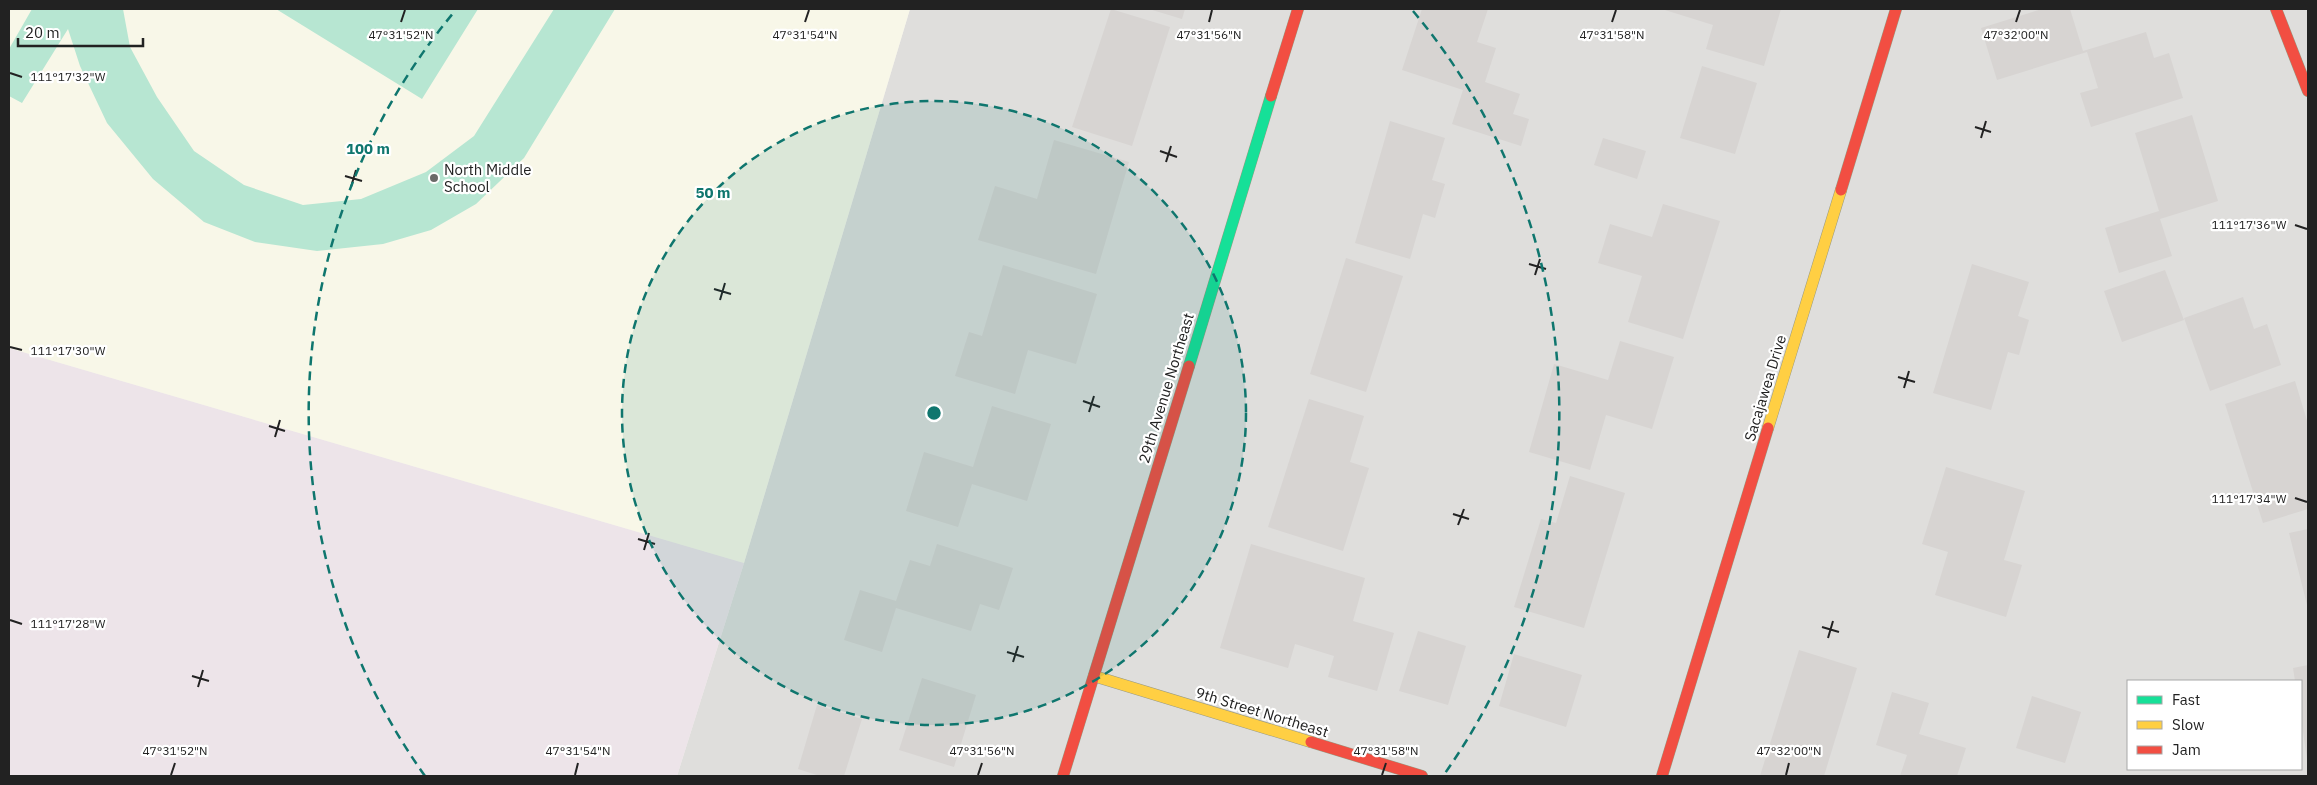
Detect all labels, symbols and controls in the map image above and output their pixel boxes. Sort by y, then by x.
scale bar [18,15,142,47]
text: 20 m [25,23,60,42]
text: 47°31'52"N [368,27,434,42]
text: 47°31'54"N [772,27,838,42]
text: 47°31'56"N [1176,27,1242,42]
text: 47°31'58"N [1579,27,1645,42]
text: 47°32'00"N [1983,27,2049,42]
text: 111°17'32"W [31,69,106,84]
text: 100 m [346,139,390,158]
place label: North Middle School [444,160,532,196]
marker: North Middle School [428,172,440,184]
text: 50 m [696,183,730,202]
text: 111°17'36"W [2212,217,2287,232]
street label: 29th Avenue Northeast [1134,311,1198,465]
street label: Sacajawea Drive [1740,333,1790,443]
text: 111°17'30"W [31,343,106,358]
centre of rings [925,404,943,422]
text: 111°17'34"W [2212,491,2287,506]
text: 111°17'28"W [31,616,106,631]
legend [2127,680,2302,770]
street label: 9th Street Northeast [1193,683,1331,741]
text: Fast [2172,690,2200,709]
text: Slow [2172,715,2205,734]
text: Jam [2172,740,2201,759]
text: 47°31'52"N [142,743,208,758]
text: 47°31'54"N [545,743,611,758]
text: 47°31'56"N [949,743,1015,758]
text: 47°31'58"N [1353,743,1419,758]
text: 47°32'00"N [1756,743,1822,758]

